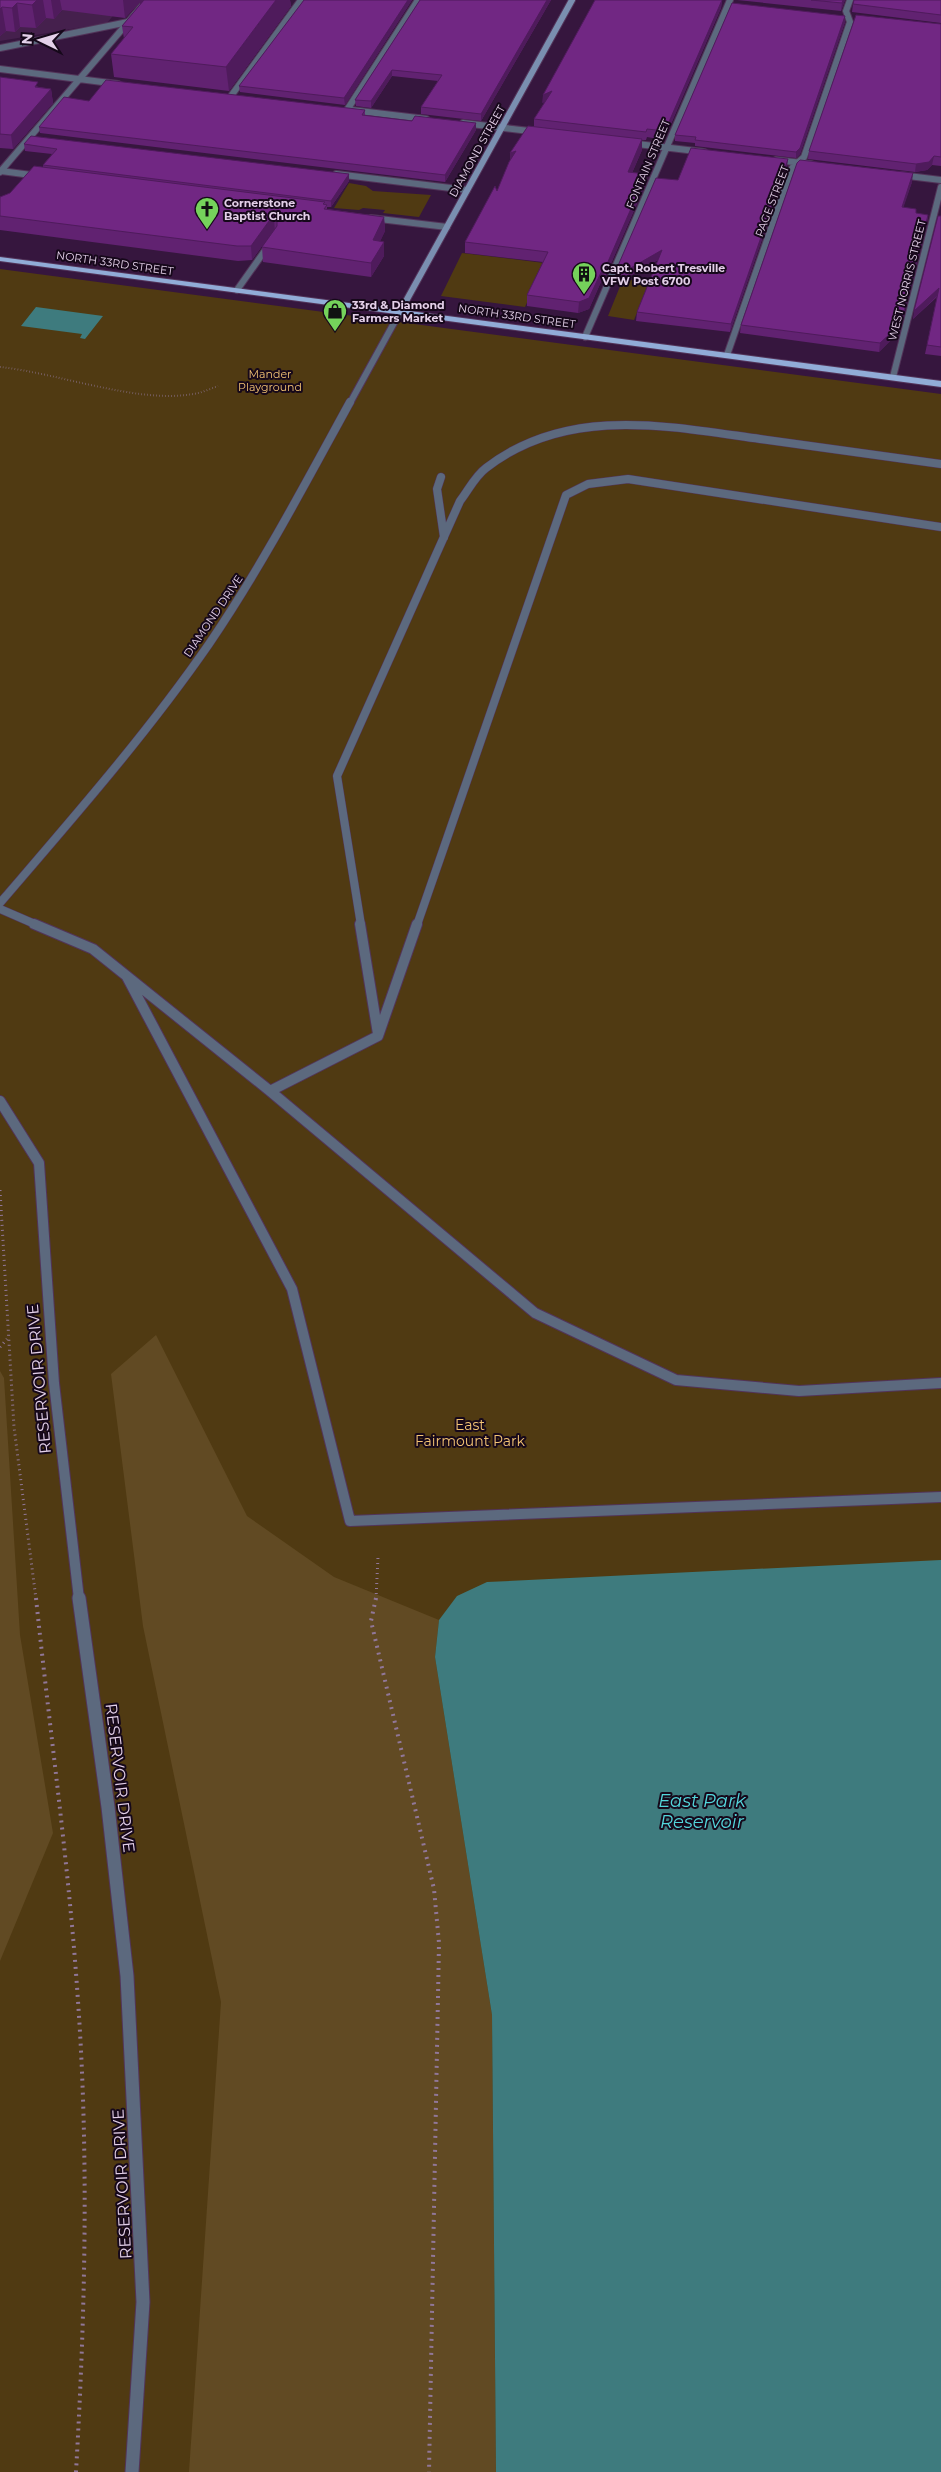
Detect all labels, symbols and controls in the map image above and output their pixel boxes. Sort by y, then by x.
north arrow [15,15,65,65]
text: N [18,32,37,45]
street label: DIAMOND STREET [446,102,508,199]
street label: FONTAIN STREET [623,116,673,211]
street label: PAGE STREET [752,162,792,239]
church icon: Cornerstone Baptist Church [194,196,220,230]
place label: Cornerstone Baptist Church [224,196,310,223]
street label: WEST NORRIS STREET [885,217,929,342]
street label: NORTH 33RD STREET [55,248,175,278]
building icon: Capt. Robert Tresville VFW Post 6700 [571,261,597,295]
place label: Capt. Robert Tresville VFW Post 6700 [601,261,725,288]
shop icon: 33rd & Diamond Farmers Market [322,298,348,332]
place label: 33rd & Diamond Farmers Market [351,298,445,325]
street label: NORTH 33RD STREET [457,301,577,331]
park label: Mander Playground [238,367,302,394]
street label: DIAMOND DRIVE [180,572,246,660]
street label: RESERVOIR DRIVE [23,1303,55,1455]
park label: East Fairmount Park [415,1416,526,1450]
street label: RESERVOIR DRIVE [101,1702,139,1854]
water label: East Park Reservoir [658,1790,747,1833]
street label: RESERVOIR DRIVE [109,2108,135,2260]

